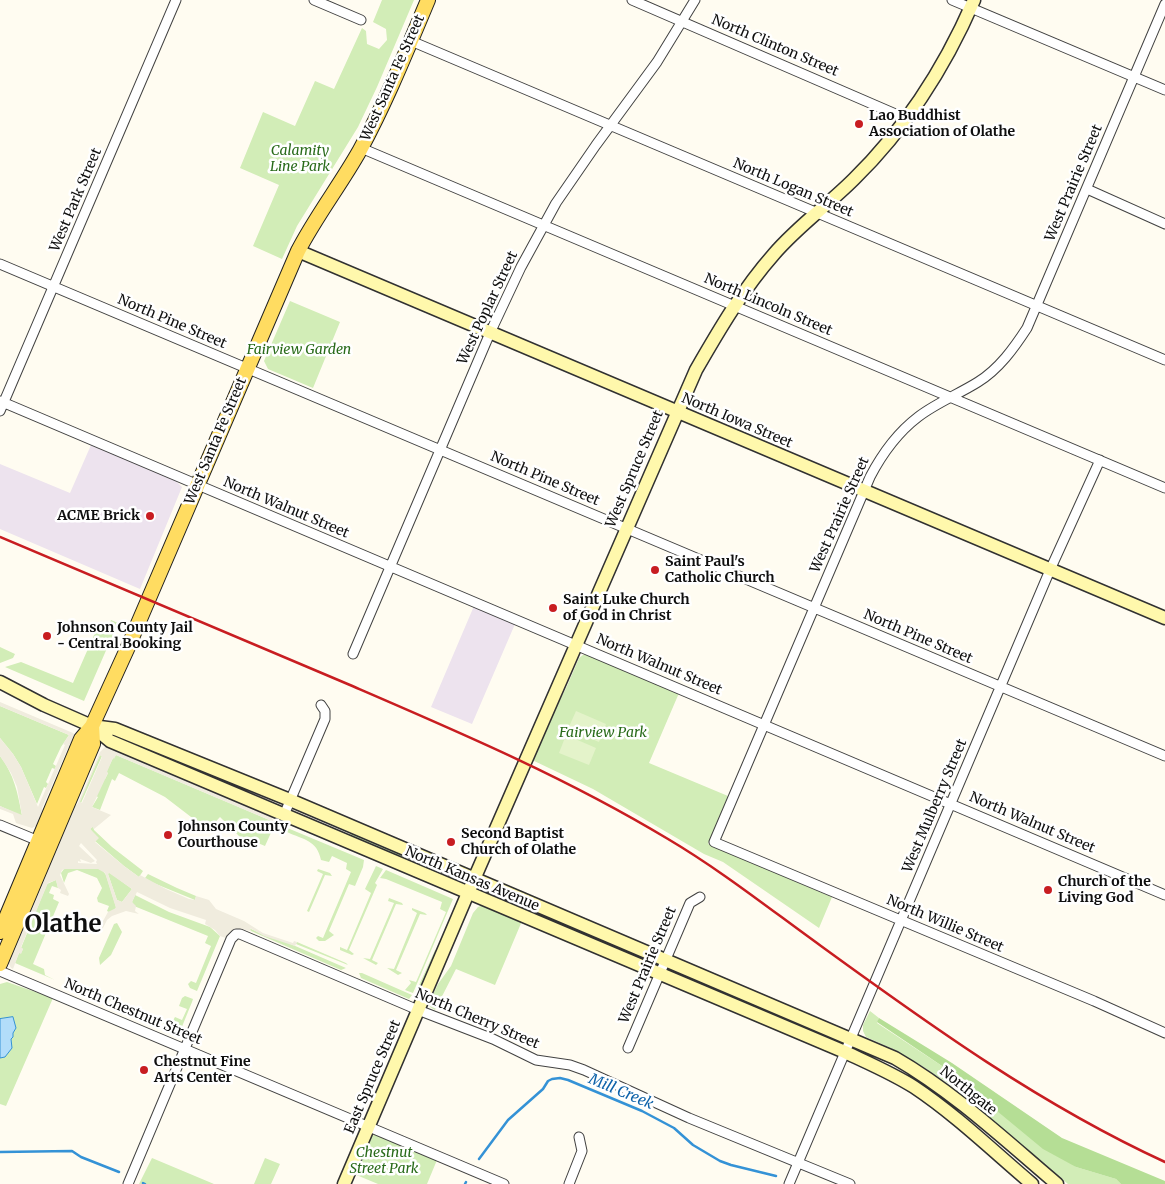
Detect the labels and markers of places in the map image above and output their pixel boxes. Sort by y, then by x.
place label: Lao Buddhist Association of Olathe [869,108,1015,140]
marker: Lao Buddhist Association of Olathe [853,118,865,130]
place label: ACME Brick [57,508,140,524]
marker: ACME Brick [144,510,156,522]
place label: Saint Paul's Catholic Church [665,554,775,586]
marker: Saint Paul's Catholic Church [649,564,661,576]
place label: Saint Luke Church of God in Christ [563,592,690,624]
marker: Saint Luke Church of God in Christ [547,602,559,614]
place label: Johnson County Jail - Central Booking [57,620,193,652]
marker: Johnson County Jail - Central Booking [41,630,53,642]
place label: Johnson County Courthouse [178,819,288,852]
place label: Second Baptist Church of Olathe [461,826,576,859]
marker: Johnson County Courthouse [162,829,174,841]
marker: Second Baptist Church of Olathe [445,836,457,848]
place label: Church of the Living God [1058,874,1151,906]
marker: Church of the Living God [1042,884,1054,896]
place label: Chestnut Fine Arts Center [154,1054,251,1086]
marker: Chestnut Fine Arts Center [138,1064,150,1076]

